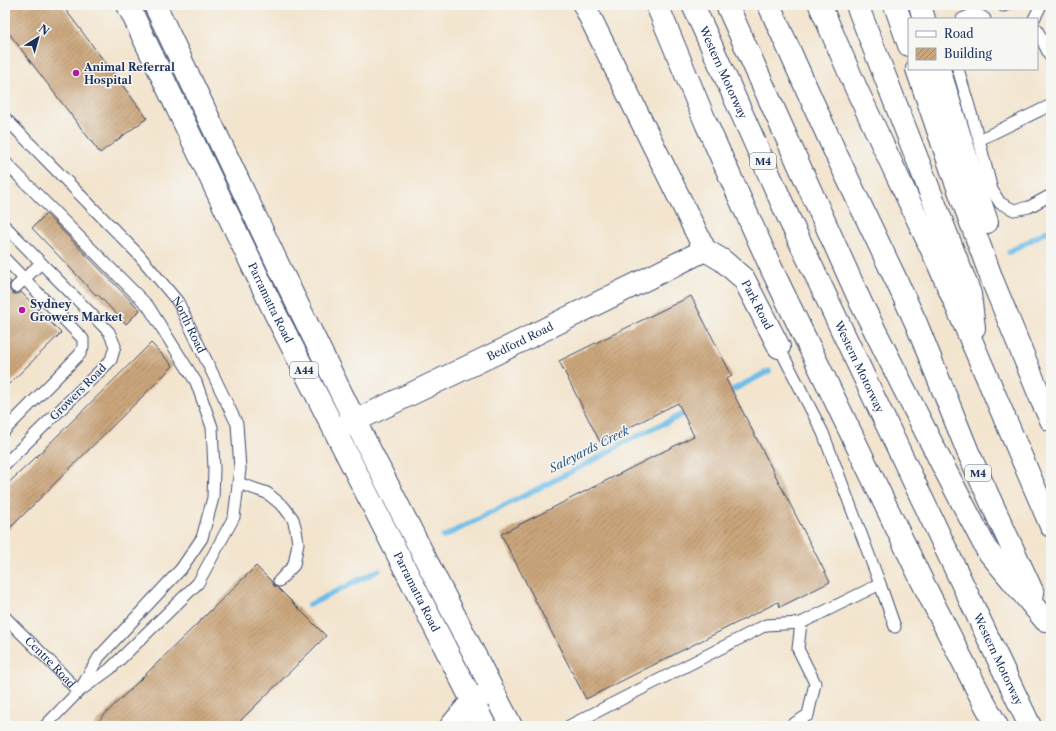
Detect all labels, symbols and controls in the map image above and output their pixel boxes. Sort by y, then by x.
north arrow [18,18,58,58]
legend [908,18,1038,70]
text: N [36,22,52,39]
street label: Western Motorway [696,23,751,122]
text: Road [944,26,974,41]
text: Building [944,46,992,61]
place label: Animal Referral Hospital [83,60,175,87]
marker: Animal Referral Hospital [71,68,81,78]
road number: M4 [750,153,776,169]
street label: Parramatta Road [245,260,296,345]
street label: Park Road [739,278,776,332]
street label: North Road [169,293,209,356]
place label: Sydney Growers Market [30,297,123,324]
marker: Sydney Growers Market [17,305,27,315]
street label: Western Motorway [831,318,887,416]
street label: Bedford Road [484,319,556,364]
street label: Growers Road [47,361,109,423]
road number: A44 [290,362,318,378]
water label: Saleyards Creek [546,422,632,476]
road number: M4 [965,465,991,481]
street label: Parramatta Road [391,550,443,634]
street label: Western Motorway [970,610,1026,708]
street label: Centre Road [22,634,79,691]

